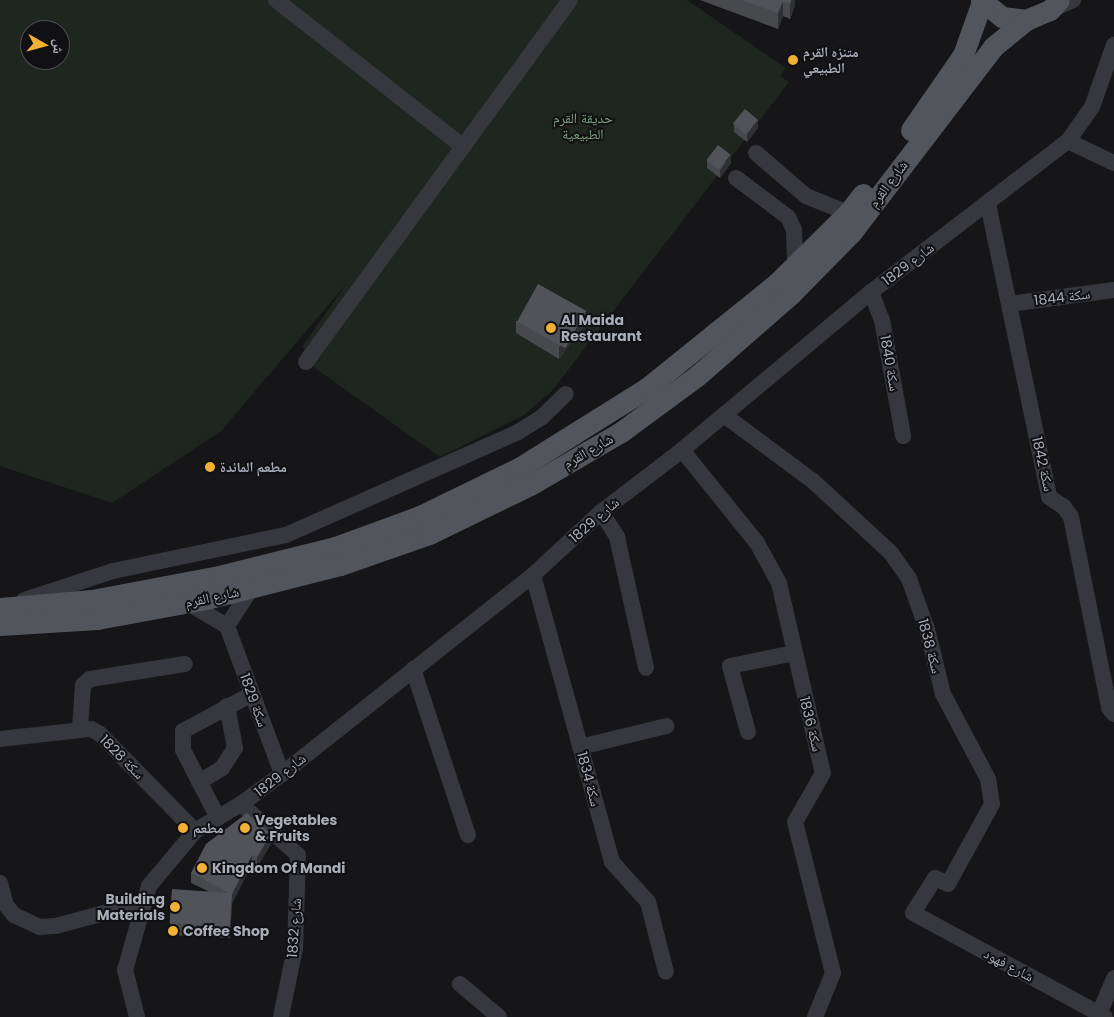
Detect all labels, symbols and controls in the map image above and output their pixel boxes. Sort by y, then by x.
north arrow [20,20,70,70]
text: ش [48,38,70,55]
place label: متنزه القرم الطبيعي [803,44,859,76]
marker: متنزه القرم الطبيعي [787,54,799,66]
park label: حديقة القرم الطبيعية [553,110,613,142]
street label: شارع القرم [865,157,911,211]
street label: 1829 شارع [879,239,937,289]
street label: سكة 1844 [1033,285,1091,309]
place label: Al Maida Restaurant [561,312,642,344]
marker: Al Maida Restaurant [545,322,557,334]
street label: سكة 1840 [877,334,903,392]
street label: شارع القرم [560,430,616,472]
street label: سكة 1842 [1029,435,1057,493]
place label: مطعم المائدة [220,459,287,475]
marker: مطعم المائدة [204,461,216,473]
street label: 1829 شارع [566,494,622,546]
street label: شارع القرم [184,583,240,611]
street label: 1838 سكة [915,617,945,675]
street label: سكة 1829 [237,671,271,729]
street label: سكة 1836 [796,695,826,753]
street label: سكة 1828 [96,731,148,783]
street label: 1829 شارع [251,750,309,800]
street label: سكة 1834 [574,750,604,808]
place label: Vegetables & Fruits [255,812,337,844]
place label: مطعم [193,820,224,836]
marker: مطعم [177,822,189,834]
marker: Vegetables & Fruits [239,822,251,834]
place label: Kingdom Of Mandi [212,860,345,876]
marker: Kingdom Of Mandi [196,862,208,874]
place label: Building Materials [97,891,165,924]
street label: 1832 شارع [284,898,304,958]
marker: Building Materials [169,901,181,913]
place label: Coffee Shop [183,923,269,939]
marker: Coffee Shop [167,925,179,937]
street label: شارع فهود [981,945,1037,985]

